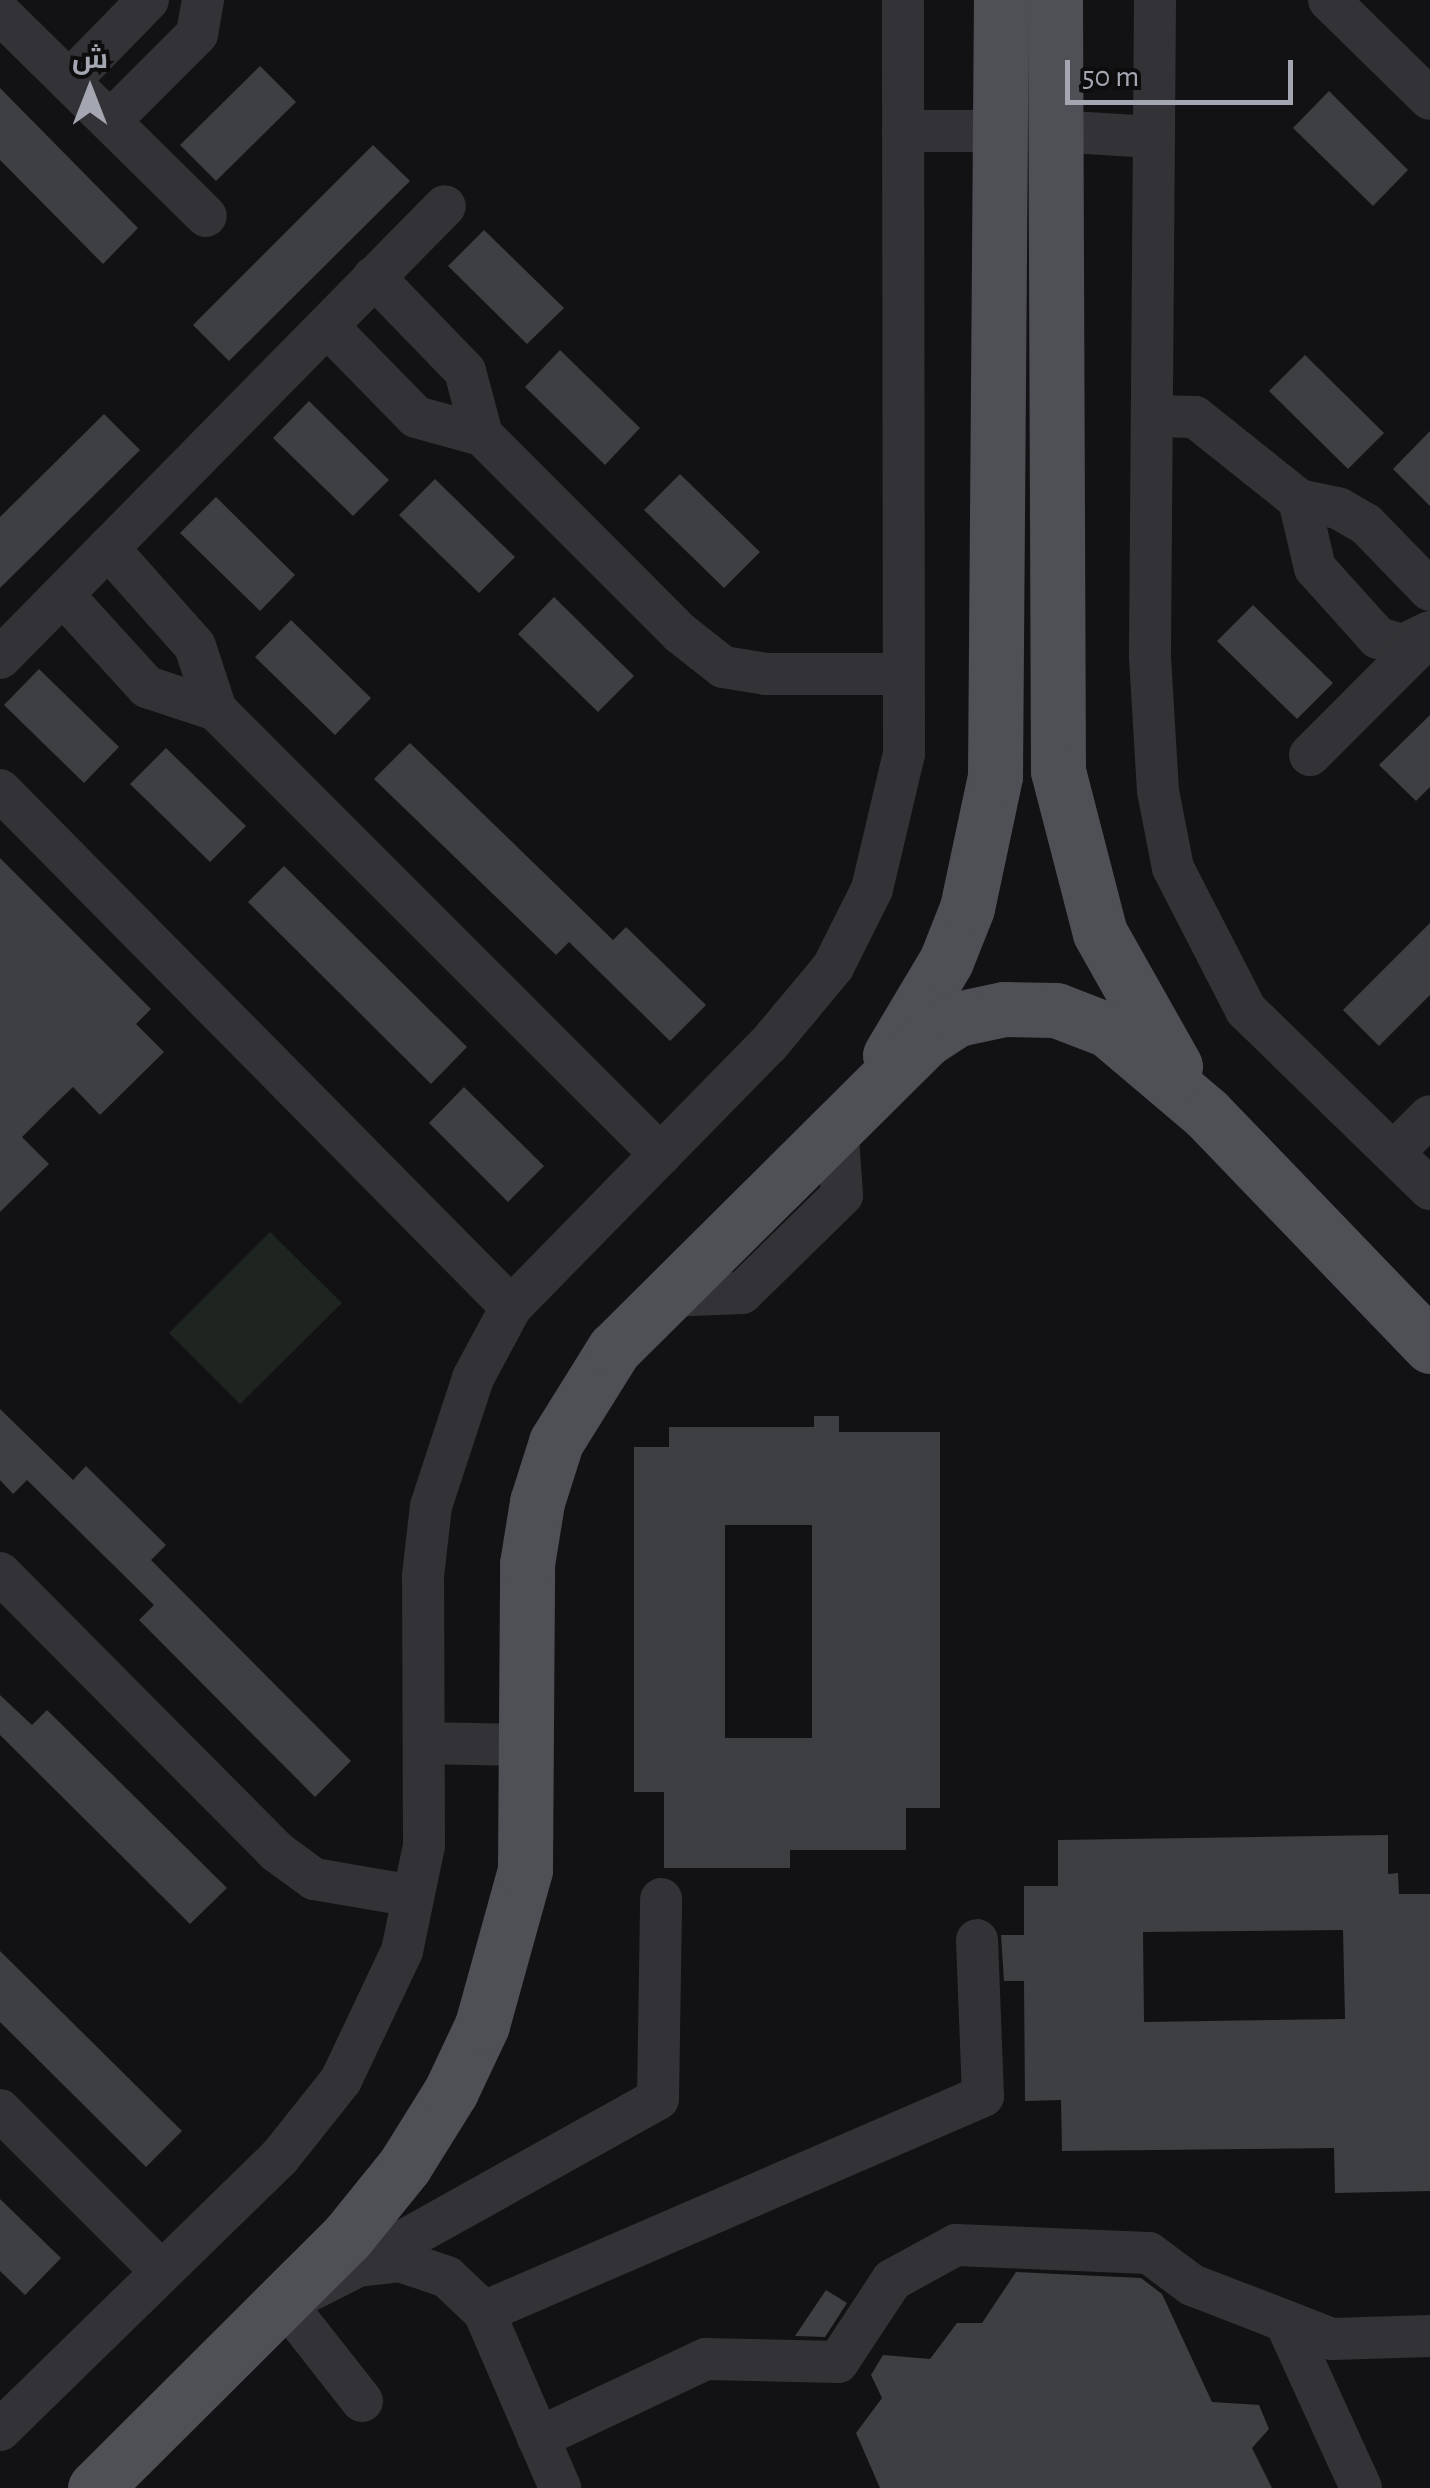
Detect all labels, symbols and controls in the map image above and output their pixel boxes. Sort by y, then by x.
north arrow [40,40,140,140]
scale bar [1070,40,1298,102]
text: ش [72,46,108,74]
text: 50 m [1082,62,1139,92]

